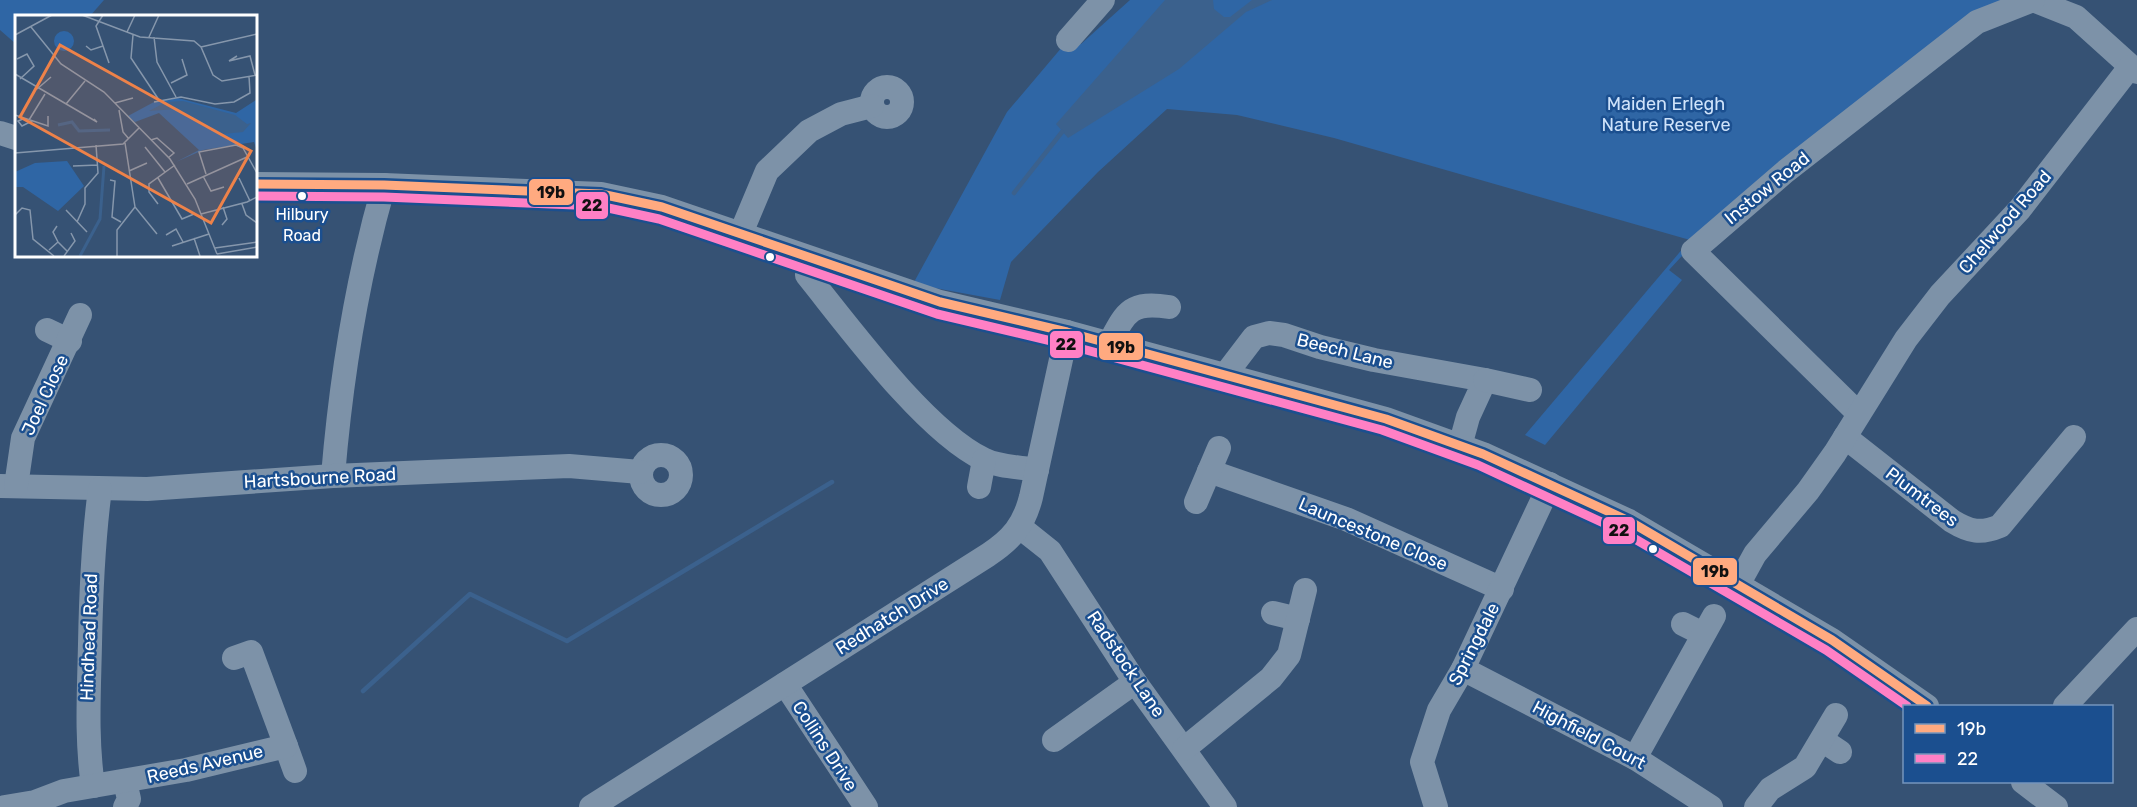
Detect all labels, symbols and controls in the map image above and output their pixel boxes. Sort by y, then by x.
inset map [15,15,256,256]
park label: Maiden Erlegh Nature Reserve [1602,93,1730,136]
street label: Instow Road [1720,147,1814,229]
street label: Chelwood Road [1954,166,2056,278]
line badge: 19b [528,178,574,206]
text: 19b [537,183,565,202]
marker: Hilbury Road [296,190,308,202]
line badge: 22 [575,191,609,220]
text: 22 [582,196,602,215]
place label: Hilbury Road [275,205,329,245]
unlabelled marker [764,251,776,263]
street label: Beech Lane [1295,328,1395,374]
line badge: 22 [1049,330,1084,359]
line badge: 19b [1098,332,1144,361]
text: 22 [1056,335,1076,354]
text: 19b [1107,338,1135,357]
street label: Joel Close [17,351,73,439]
street label: Plumtrees [1881,462,1963,532]
street label: Hartsbourne Road [243,463,397,493]
street label: Launcestone Close [1295,493,1451,575]
line badge: 22 [1602,516,1636,545]
text: 22 [1609,521,1629,540]
unlabelled marker [1647,543,1659,555]
line badge: 19b [1692,557,1738,586]
text: 19b [1701,562,1729,581]
street label: Hindhead Road [76,573,102,701]
street label: Redhatch Drive [831,573,953,659]
street label: Springdale [1444,599,1504,689]
street label: Radstock Lane [1082,607,1170,721]
street label: Highfield Court [1529,696,1649,774]
street label: Collins Drive [788,697,862,795]
legend [1903,705,2113,783]
text: 19b [1957,718,1986,740]
street label: Reeds Avenue [145,740,265,788]
text: 22 [1957,748,1978,770]

